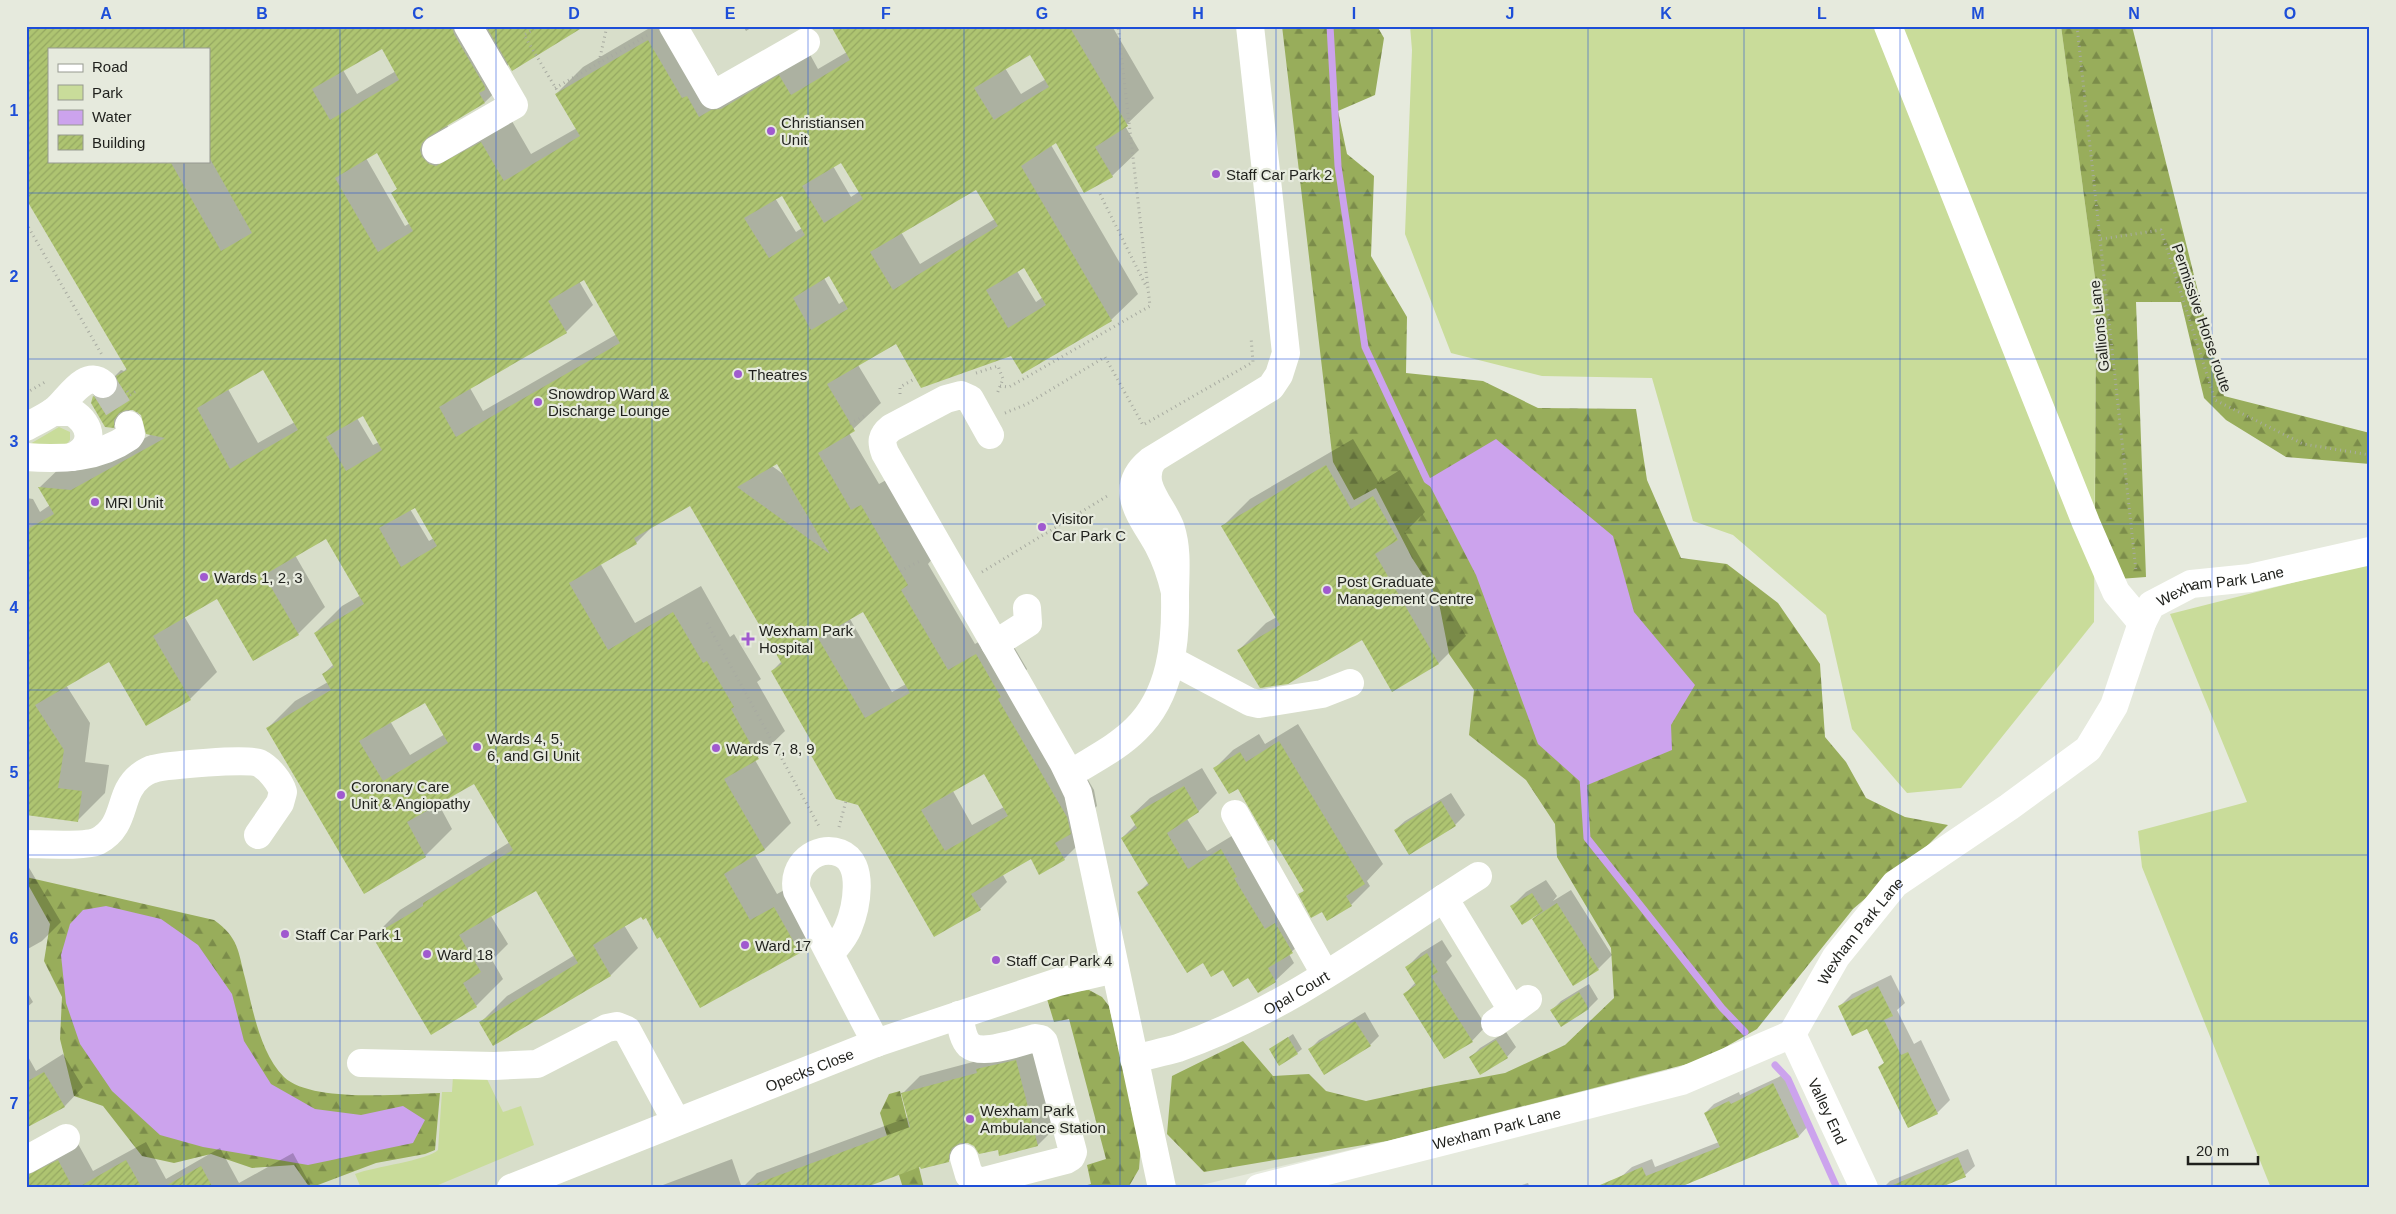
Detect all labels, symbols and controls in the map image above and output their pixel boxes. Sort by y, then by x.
text: A [100,5,112,22]
text: B [256,5,268,22]
text: C [412,5,424,22]
text: D [568,5,580,22]
text: E [725,5,736,22]
text: F [881,5,891,22]
text: G [1036,5,1048,22]
text: H [1192,5,1204,22]
text: I [1352,5,1356,22]
text: J [1506,5,1514,22]
text: K [1660,5,1672,22]
text: L [1817,5,1827,22]
text: M [1971,5,1985,22]
text: N [2128,5,2140,22]
text: O [2284,5,2296,22]
legend [48,48,210,162]
text: Road [92,58,128,75]
text: Park [92,84,123,101]
text: 1 [10,102,19,119]
text: Water [92,108,131,125]
place label: Christiansen Unit [781,114,864,148]
marker: Christiansen Unit [765,125,777,137]
text: Building [92,134,145,151]
place label: Staff Car Park 2 [1226,166,1332,183]
marker: Staff Car Park 2 [1210,168,1222,180]
street label: Permissive Horse route [2169,242,2235,394]
text: 2 [10,268,19,285]
street label: Gallions Lane [2086,279,2112,373]
place label: Theatres [748,366,807,383]
marker: Theatres [732,368,744,380]
place label: Snowdrop Ward & Discharge Lounge [548,385,670,419]
marker: Snowdrop Ward & Discharge Lounge [532,396,544,408]
text: 3 [10,433,19,450]
place label: MRI Unit [105,494,164,511]
marker: MRI Unit [89,496,101,508]
place label: Visitor Car Park C [1052,510,1126,544]
marker: Visitor Car Park C [1036,521,1048,533]
street label: Wexham Park Lane [2153,562,2285,609]
place label: Wards 1, 2, 3 [214,569,303,586]
marker: Wards 1, 2, 3 [198,571,210,583]
place label: Post Graduate Management Centre [1337,573,1474,607]
marker: Post Graduate Management Centre [1321,584,1333,596]
text: 4 [10,599,19,616]
place label: Wexham Park Hospital [759,622,853,656]
marker: Wexham Park Hospital [741,632,755,646]
place label: Wards 4, 5, 6, and GI Unit [487,730,580,764]
place label: Wards 7, 8, 9 [726,740,815,757]
marker: Wards 4, 5, 6, and GI Unit [471,741,483,753]
marker: Wards 7, 8, 9 [710,742,722,754]
text: 5 [10,764,19,781]
place label: Coronary Care Unit & Angiopathy [351,778,471,812]
marker: Coronary Care Unit & Angiopathy [335,789,347,801]
street label: Wexham Park Lane [1814,873,1906,988]
place label: Staff Car Park 1 [295,926,401,943]
marker: Staff Car Park 1 [279,928,291,940]
text: 6 [10,930,19,947]
place label: Ward 17 [755,937,811,954]
marker: Ward 17 [739,939,751,951]
place label: Ward 18 [437,946,493,963]
marker: Ward 18 [421,948,433,960]
place label: Staff Car Park 4 [1006,952,1112,969]
marker: Staff Car Park 4 [990,954,1002,966]
street label: Opal Court [1260,966,1332,1018]
street label: Opecks Close [763,1044,856,1095]
street label: Valley End [1805,1075,1851,1147]
text: 7 [10,1095,19,1112]
place label: Wexham Park Ambulance Station [980,1102,1106,1136]
street label: Wexham Park Lane [1431,1104,1562,1152]
marker: Wexham Park Ambulance Station [964,1113,976,1125]
scale bar [2188,1134,2258,1166]
text: 20 m [2196,1142,2229,1159]

